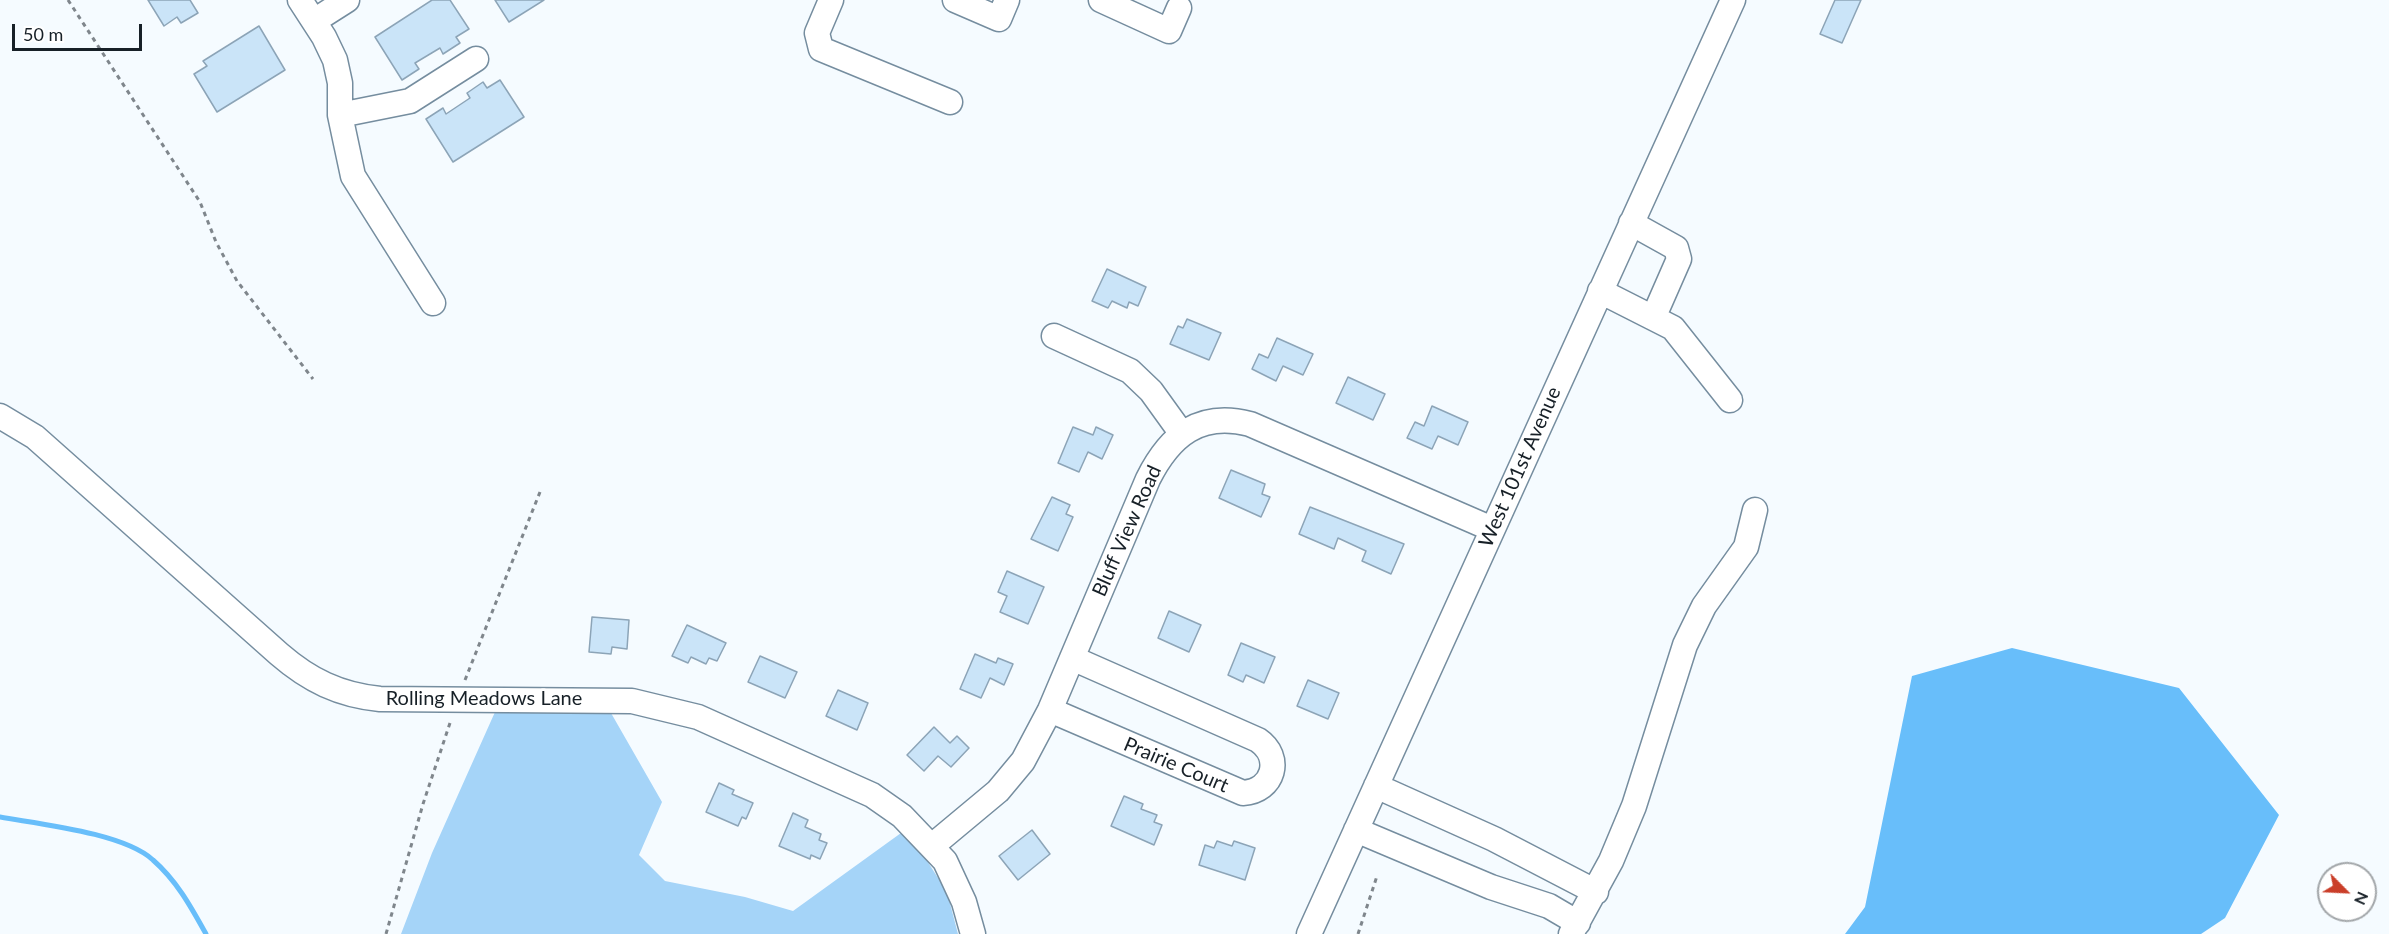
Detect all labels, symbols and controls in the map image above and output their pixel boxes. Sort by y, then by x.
scale bar [15,12,146,50]
text: 50 m [23,23,63,45]
street label: West 101st Avenue [1474,383,1566,551]
street label: Bluff View Road [1087,462,1167,600]
street label: Rolling Meadows Lane [386,687,582,711]
street label: Prairie Court [1120,732,1232,798]
north arrow [2317,862,2377,922]
text: N [2351,889,2373,908]

